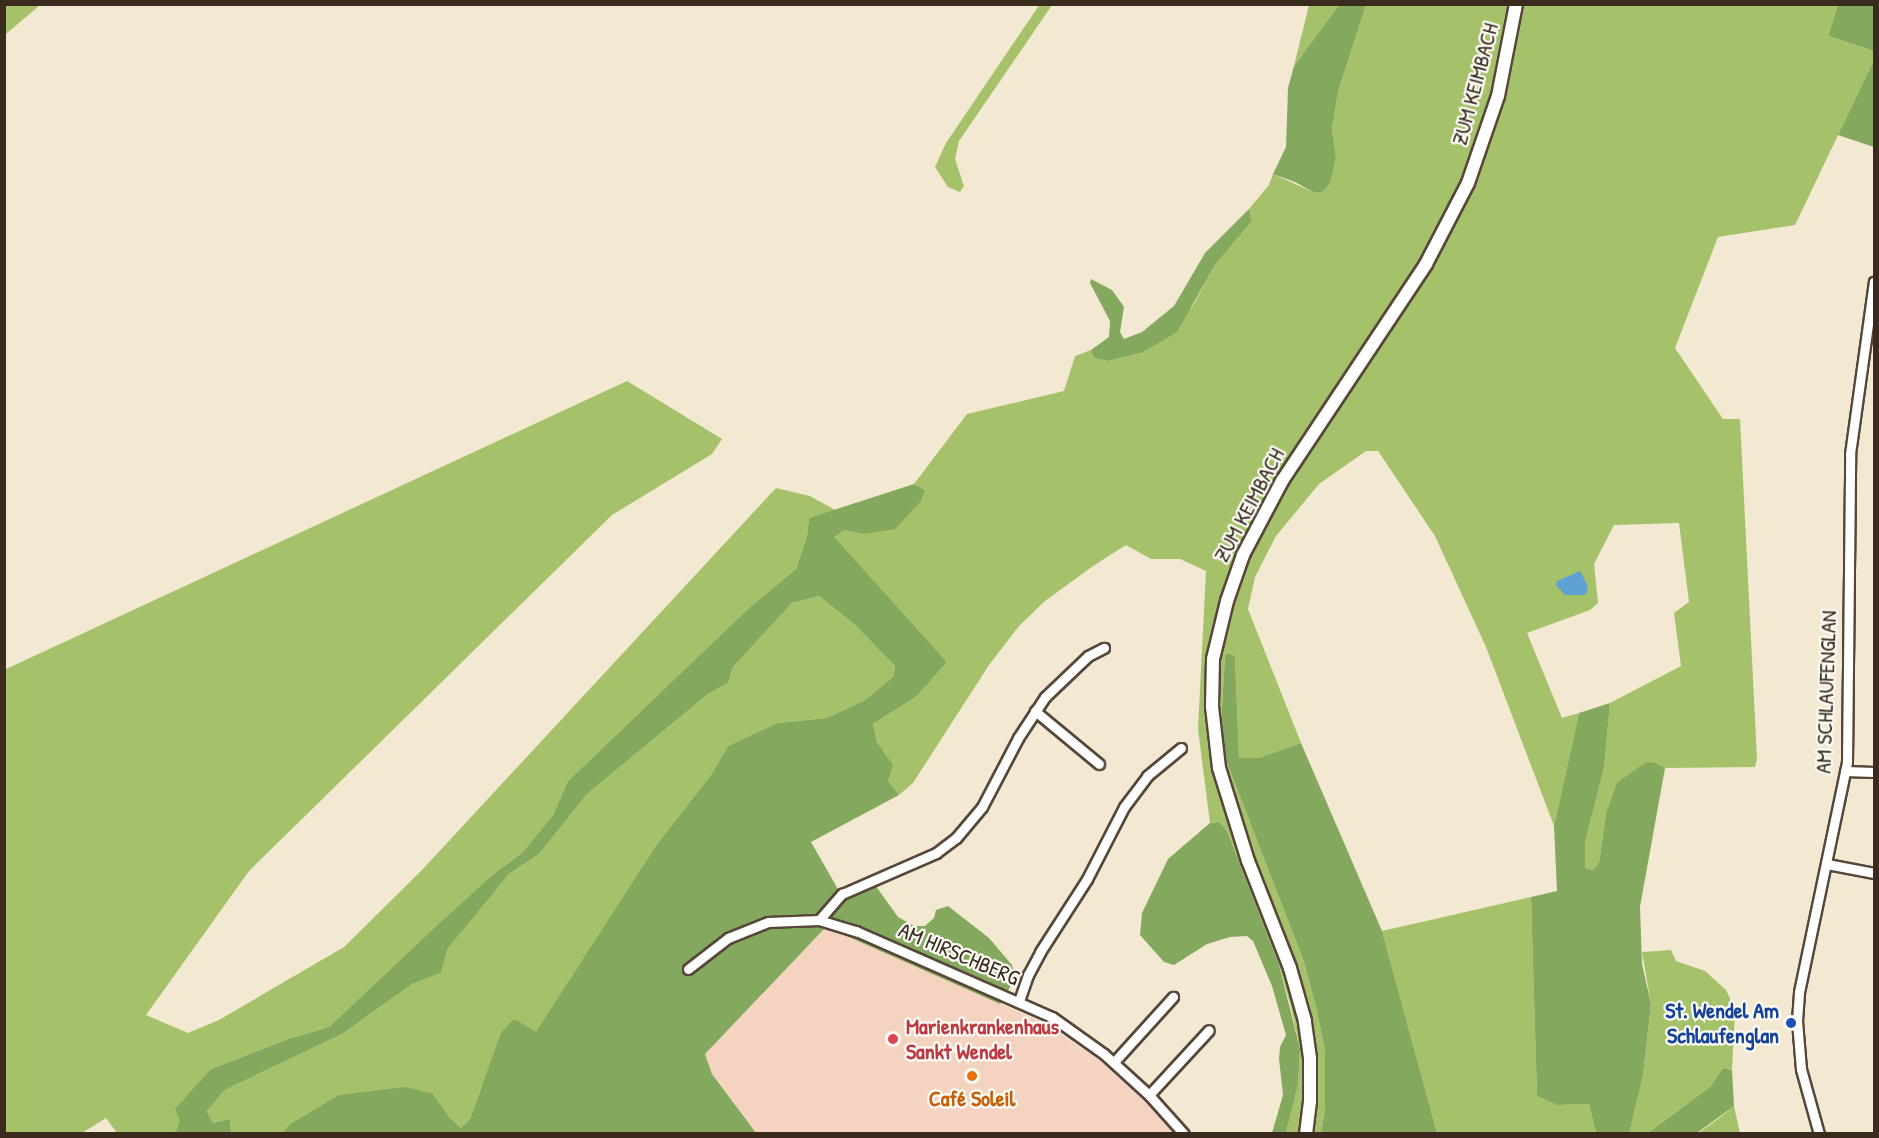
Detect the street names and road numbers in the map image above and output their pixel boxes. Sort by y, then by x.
street label: ZUM KEIMBACH [1446,20,1504,148]
street label: ZUM KEIMBACH [1208,444,1290,566]
street label: AM SCHLAUFENGLAN [1810,610,1842,774]
street label: AM HIRSCHBERG [895,917,1023,991]

